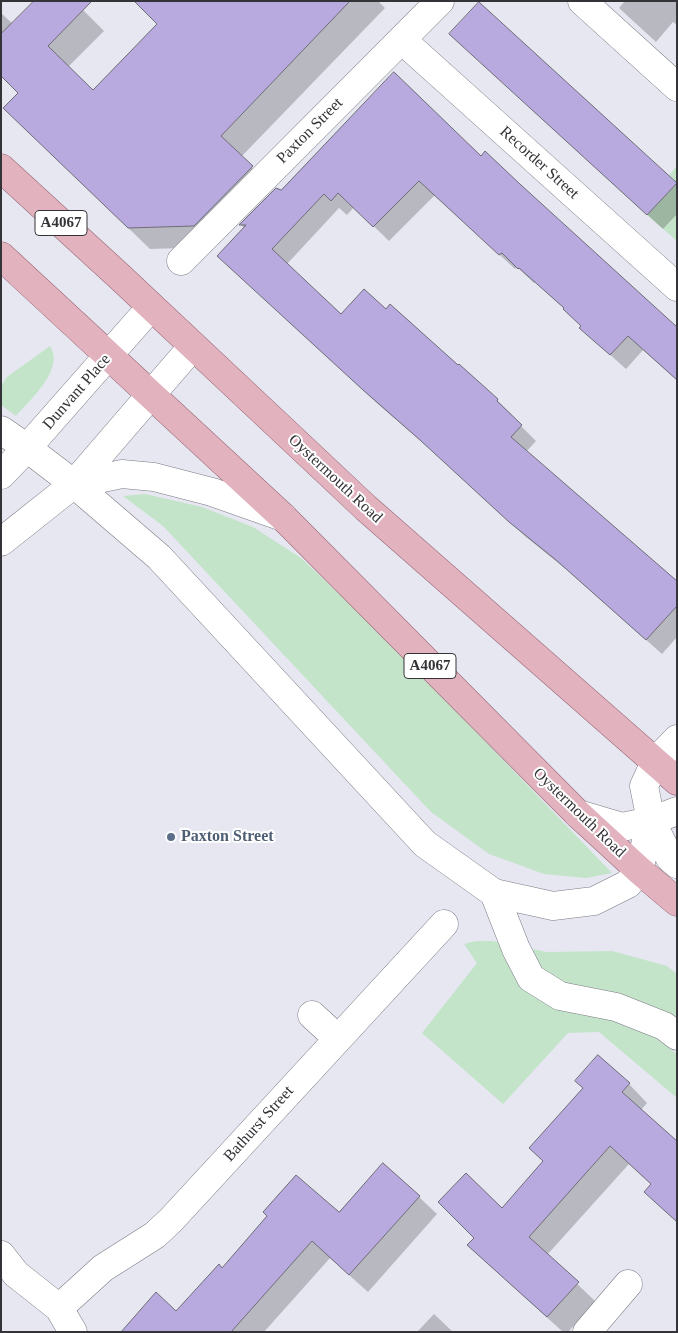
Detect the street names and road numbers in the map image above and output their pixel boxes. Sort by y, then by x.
street label: Paxton Street [273,94,347,168]
street label: Recorder Street [495,122,583,204]
road number: A4067 [35,210,87,236]
street label: Dunvant Place [39,350,115,434]
street label: Oystermouth Road [284,431,386,527]
road number: A4067 [404,654,456,678]
street label: Oystermouth Road [529,764,629,862]
street label: Bathurst Street [220,1082,298,1166]

